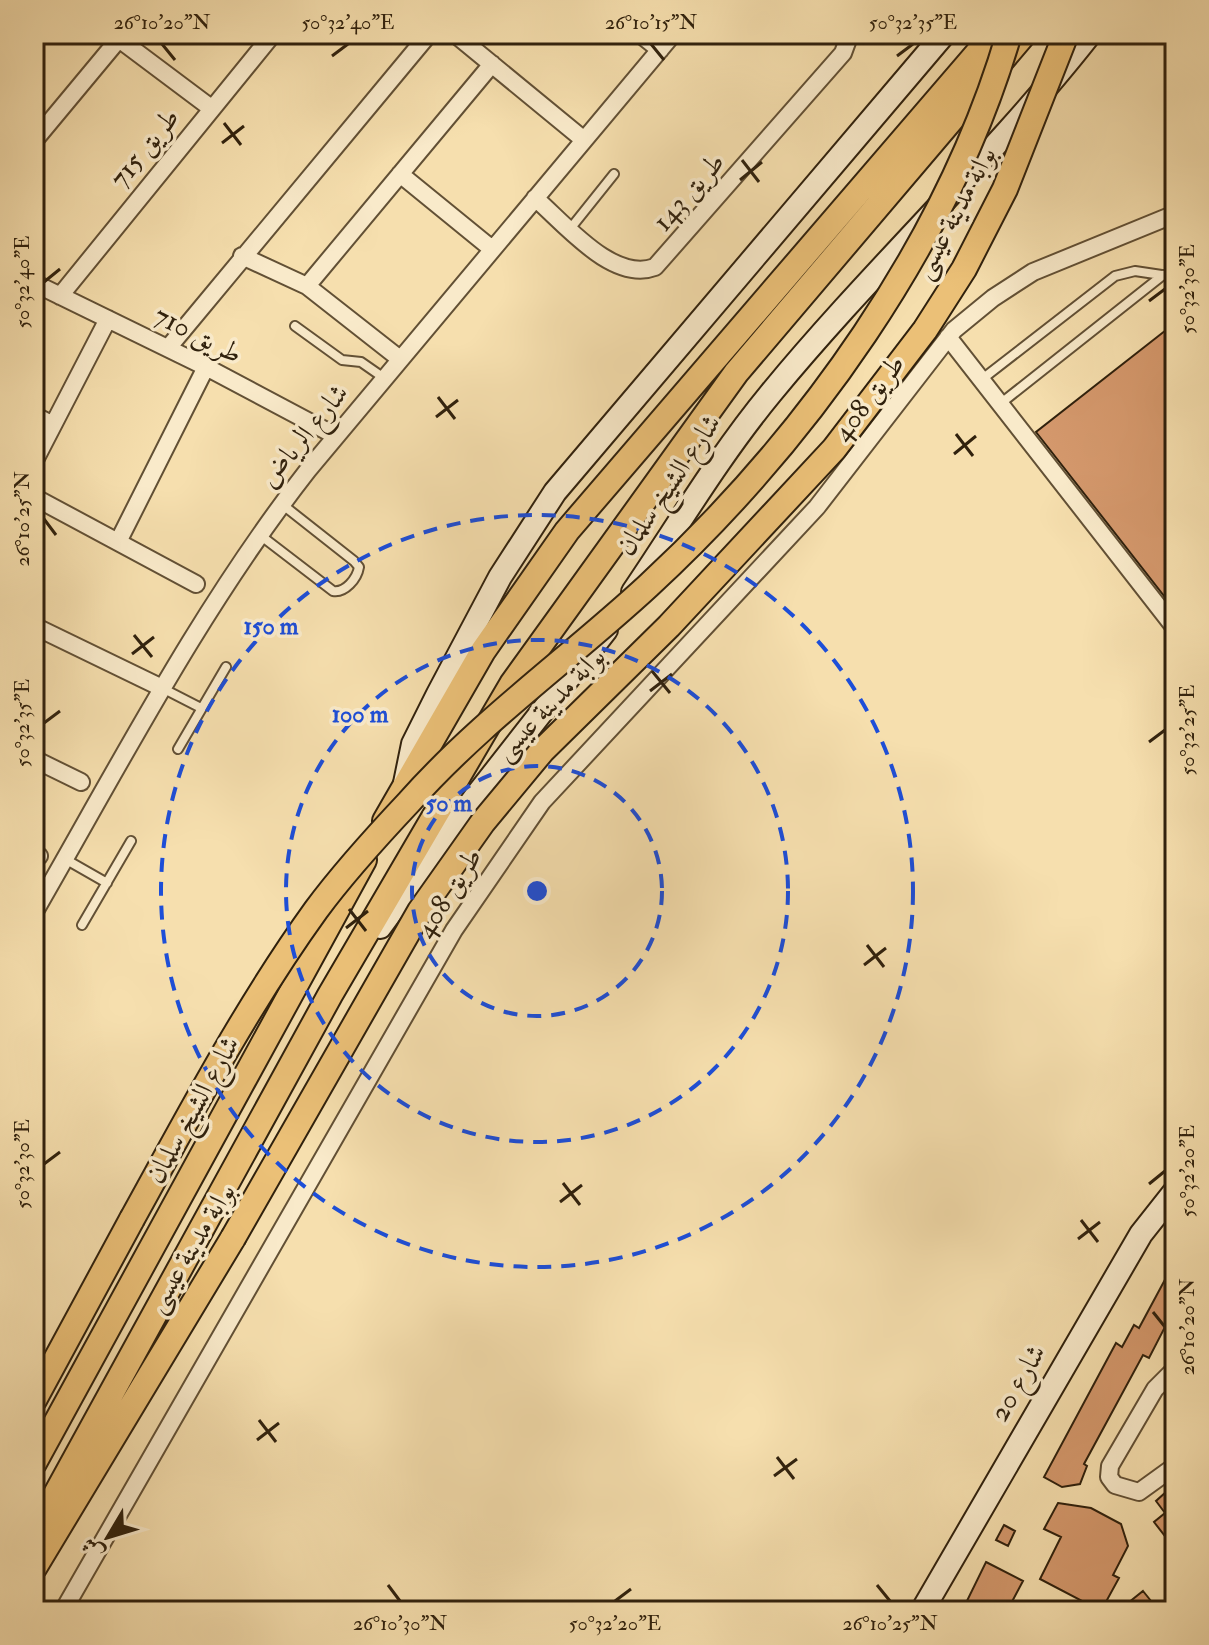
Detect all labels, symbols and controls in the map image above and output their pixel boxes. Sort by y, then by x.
text: 26°10'20"N [114,10,210,35]
text: 50°32'40"E [301,10,395,35]
text: 26°10'15"N [605,10,697,35]
text: 50°32'35"E [869,10,957,35]
street label: طريق 715 [102,101,188,195]
street label: بوابة مدينة عيسى [905,141,1005,286]
street label: طريق 143 [645,145,733,239]
text: 50°32'40"E [10,235,35,329]
text: 50°32'30"E [1175,244,1200,334]
street label: طريق 710 [148,298,248,372]
street label: طريق 408 [825,348,913,448]
street label: شارع الرياض [251,377,360,498]
street label: شارع الشيخ سلمان [609,407,734,566]
text: 26°10'25"N [10,471,35,567]
text: 150 m [244,611,299,642]
street label: بوابة مدينة عيسى [487,640,614,769]
text: 50°32'35"E [10,679,35,767]
text: 50°32'25"E [1175,685,1200,775]
text: 100 m [332,699,389,730]
text: 50 m [426,788,473,819]
street label: طريق 408 [408,841,490,945]
centre of rings [523,877,551,905]
street label: شارع الشيخ سلمان [138,1030,253,1193]
text: 50°32'30"E [10,1119,35,1209]
text: 50°32'20"E [1175,1125,1200,1217]
street label: بوابة مدينة عيسى [139,1177,244,1320]
text: 26°10'20"N [1175,1279,1200,1375]
street label: شارع 20 [982,1338,1058,1430]
north arrow [68,1497,148,1577]
text: ش [75,1531,111,1566]
text: 26°10'30"N [353,1611,447,1636]
text: 50°32'20"E [569,1611,661,1636]
text: 26°10'25"N [842,1611,938,1636]

